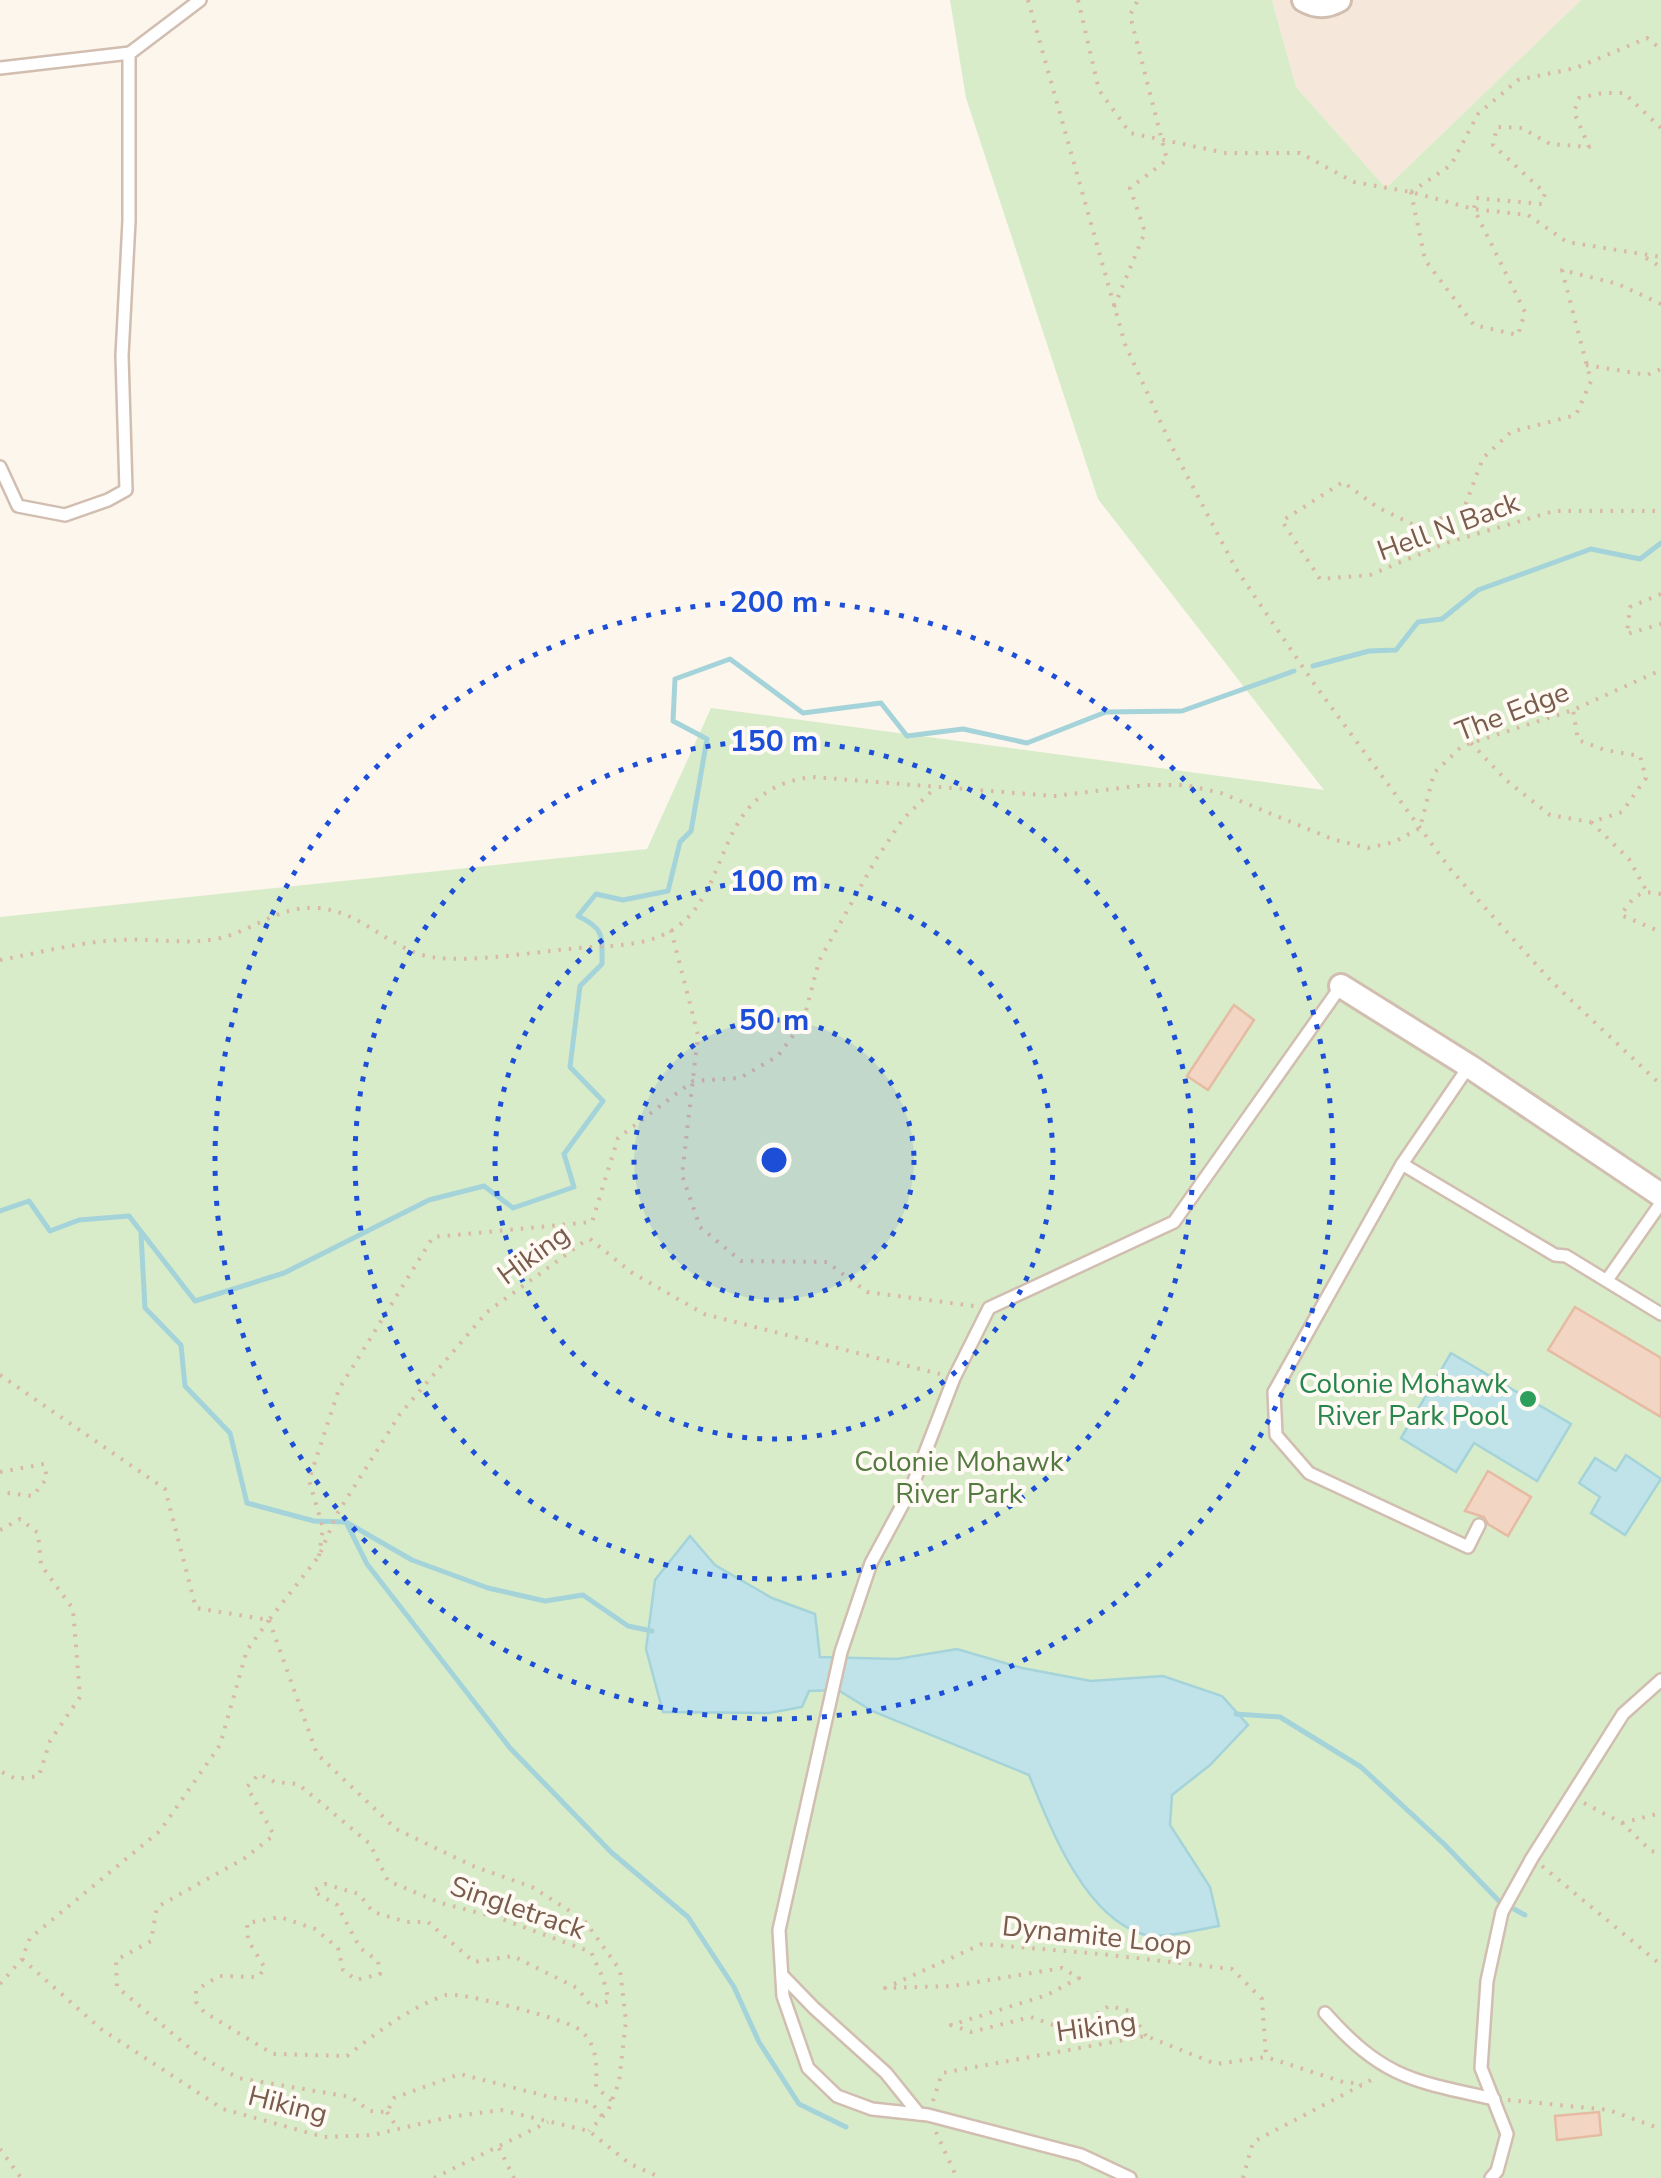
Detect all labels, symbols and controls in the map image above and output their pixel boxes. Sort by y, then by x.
street label: Hell N Back [1372,483,1526,570]
text: 200 m [730,582,818,623]
street label: The Edge [1450,673,1575,751]
text: 150 m [730,721,818,762]
text: 100 m [730,861,818,902]
text: 50 m [739,1000,809,1041]
centre of rings [756,1142,792,1178]
street label: Hiking [490,1216,577,1294]
place label: Colonie Mohawk River Park Pool [1299,1365,1509,1435]
marker: Colonie Mohawk River Park Pool [1517,1388,1539,1410]
park label: Colonie Mohawk River Park [854,1443,1065,1513]
street label: Singletrack [445,1867,591,1949]
street label: Dynamite Loop [1000,1907,1194,1965]
street label: Hiking [1054,2003,1139,2051]
street label: Hiking [244,2077,331,2133]

